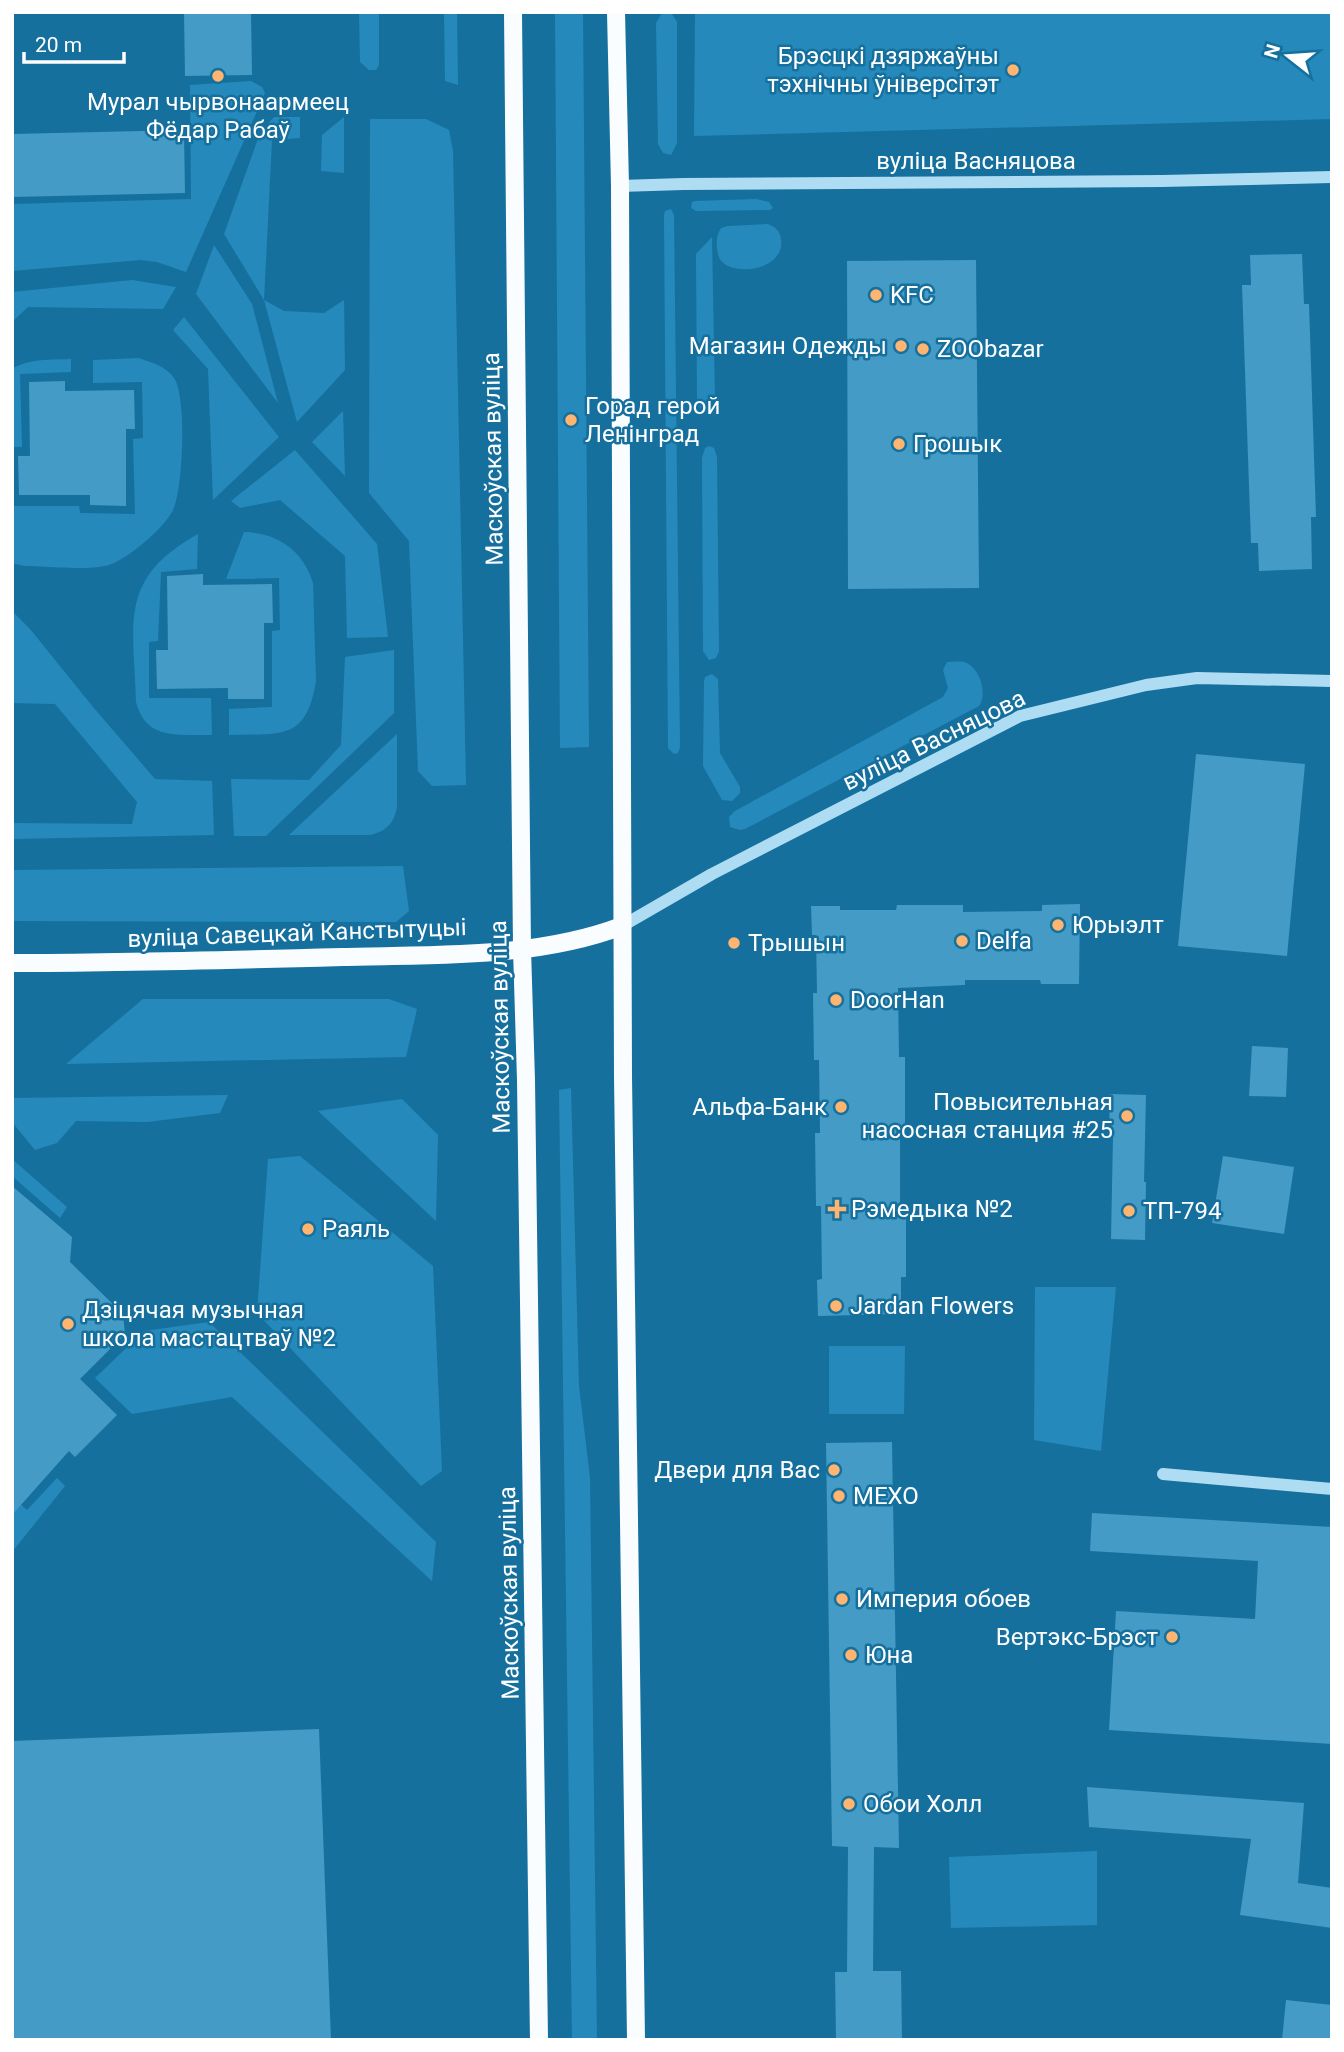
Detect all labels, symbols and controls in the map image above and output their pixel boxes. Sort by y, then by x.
scale bar [24,21,124,65]
north arrow [1253,21,1323,91]
text: 20 m [35,33,82,57]
text: N [1259,41,1285,61]
place label: Брэсцкі дзяржаўны тэхнічны ўніверсітэт [767,42,999,98]
marker: Брэсцкі дзяржаўны тэхнічны ўніверсітэт [1005,62,1021,78]
marker: Мурал чырвонаармеец Фёдар Рабаў [210,68,226,84]
place label: Мурал чырвонаармеец Фёдар Рабаў [87,88,349,144]
street label: вуліца Васняцова [876,147,1076,175]
place label: KFC [890,281,934,309]
marker: KFC [868,287,884,303]
place label: Магазин Одежды [689,332,887,360]
place label: ZOObazar [937,335,1044,363]
marker: Магазин Одежды [893,338,909,354]
marker: ZOObazar [915,341,931,357]
street label: Маскоўская вуліца [477,352,509,566]
place label: Горад герой Ленінград [585,392,720,448]
marker: Горад герой Ленінград [563,412,579,428]
place label: Грошык [913,430,1002,458]
marker: Грошык [891,436,907,452]
street label: вуліца Васняцова [838,684,1030,796]
place label: Юрыэлт [1072,911,1164,939]
street label: вуліца Савецкай Канстытуцыі [127,913,467,953]
marker: Юрыэлт [1050,917,1066,933]
street label: Маскоўская вуліца [484,920,516,1134]
place label: Delfa [976,927,1032,955]
place label: Трышын [748,929,845,957]
marker: Delfa [954,933,970,949]
marker: Трышын [726,935,742,951]
place label: DoorHan [850,986,945,1014]
marker: DoorHan [828,992,844,1008]
place label: Повысительная насосная станция #25 [862,1088,1113,1144]
place label: Альфа-Банк [692,1093,827,1121]
marker: Альфа-Банк [833,1099,849,1115]
marker: Повысительная насосная станция #25 [1119,1108,1135,1124]
place label: Рэмедыка №2 [851,1195,1013,1223]
place label: ТП-794 [1143,1197,1222,1225]
marker: Рэмедыка №2 [829,1201,845,1217]
marker: ТП-794 [1121,1203,1137,1219]
place label: Раяль [322,1215,390,1243]
marker: Раяль [300,1221,316,1237]
place label: Jardan Flowers [850,1292,1014,1320]
place label: Дзіцячая музычная школа мастацтваў №2 [82,1296,336,1352]
marker: Jardan Flowers [828,1298,844,1314]
marker: Дзіцячая музычная школа мастацтваў №2 [60,1316,76,1332]
place label: Двери для Вас [654,1456,820,1484]
marker: Двери для Вас [826,1462,842,1478]
place label: MEXO [853,1482,919,1510]
street label: Маскоўская вуліца [493,1486,525,1700]
marker: MEXO [831,1488,847,1504]
place label: Империя обоев [856,1585,1031,1613]
marker: Империя обоев [834,1591,850,1607]
place label: Вертэкс-Брэст [996,1623,1158,1651]
marker: Вертэкс-Брэст [1164,1629,1180,1645]
place label: Юна [865,1641,913,1669]
marker: Юна [843,1647,859,1663]
place label: Обои Холл [863,1790,982,1818]
marker: Обои Холл [841,1796,857,1812]

